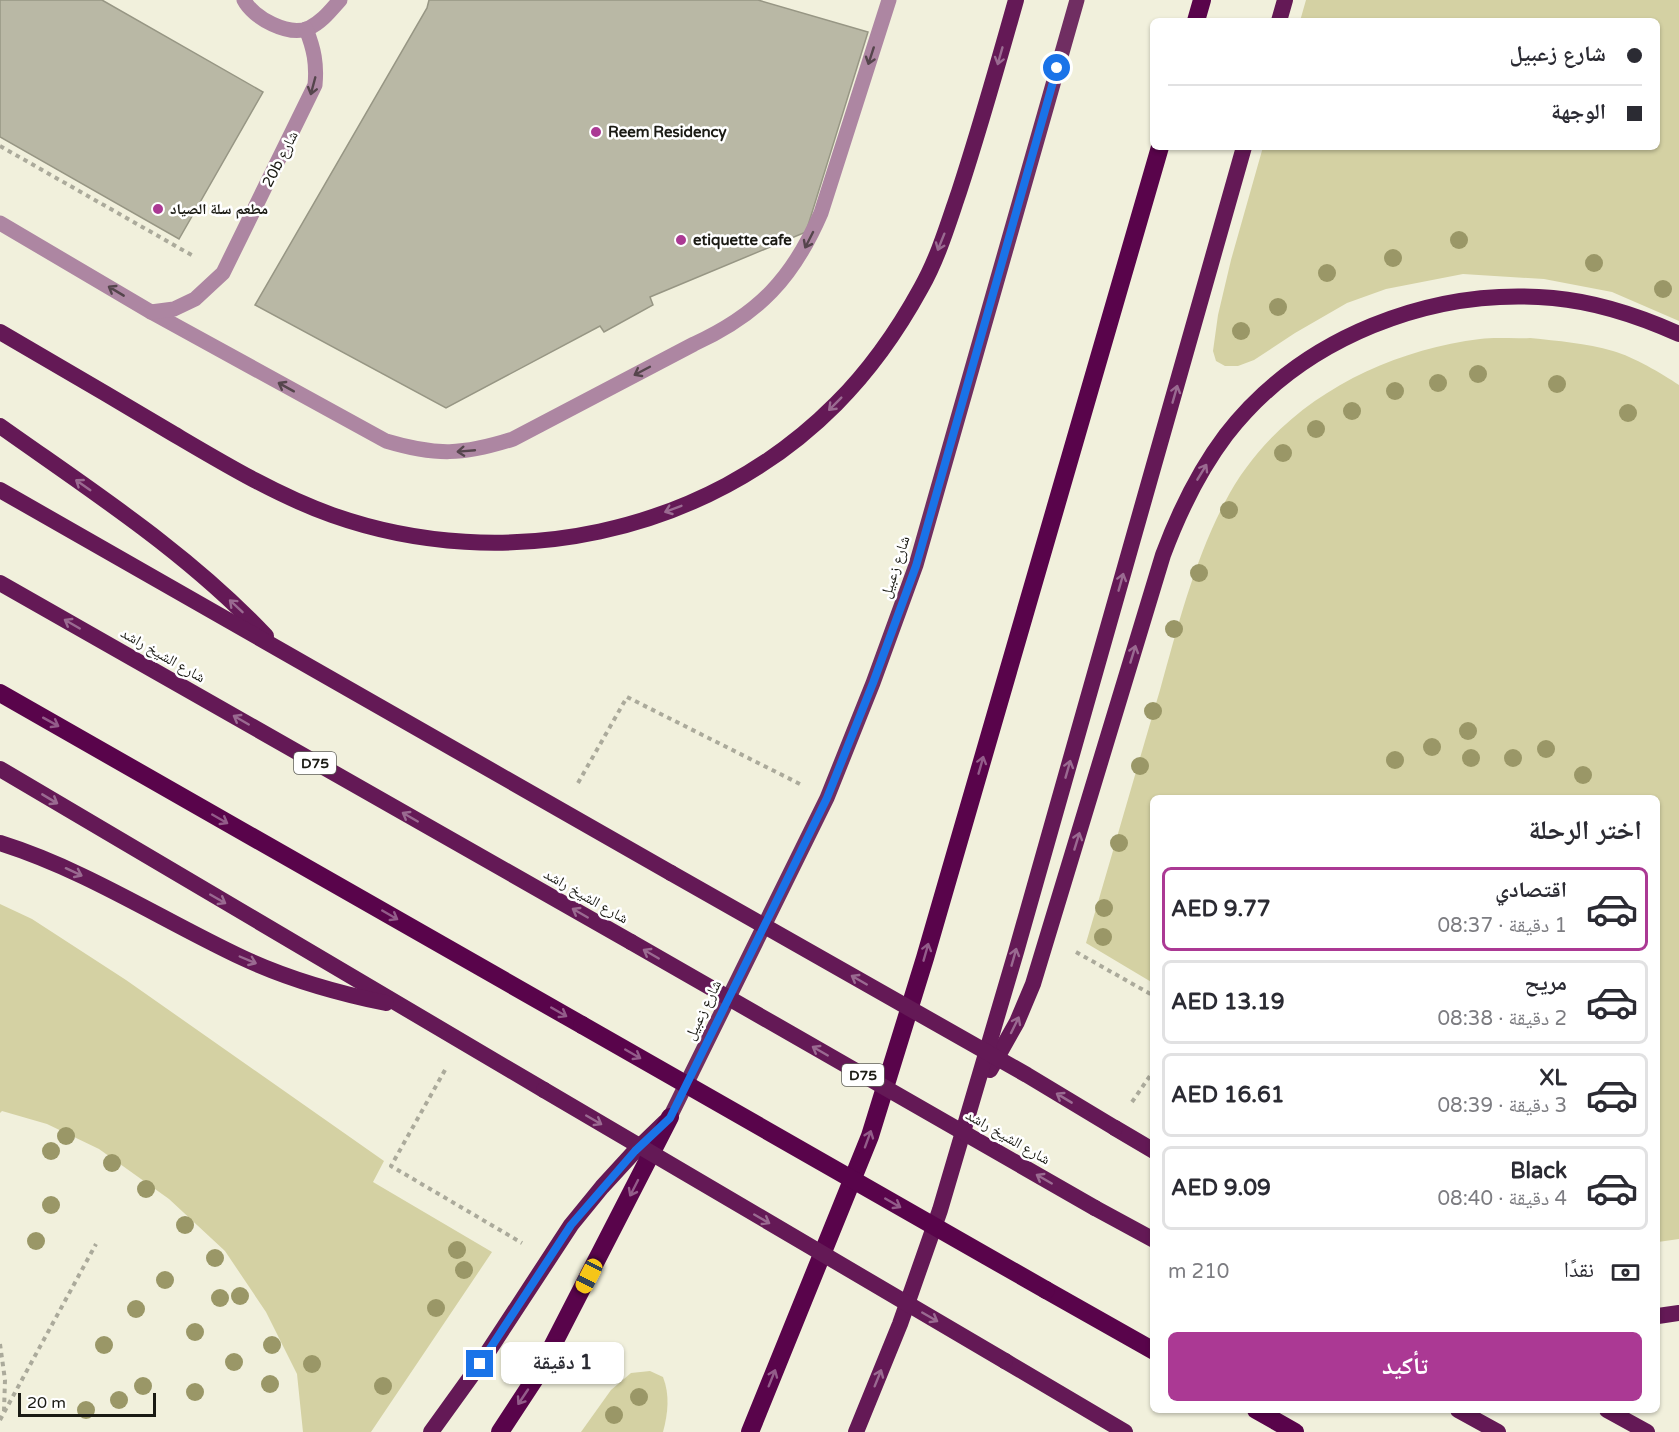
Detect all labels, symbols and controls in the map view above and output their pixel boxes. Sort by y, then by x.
text: شارع زعبيل [1509,41,1606,67]
one-way arrow [865,46,876,65]
one-way arrow [994,46,1005,65]
route start [1043,54,1070,81]
one-way arrow [307,76,319,95]
text: الوجهة [1551,99,1606,125]
place label: Reem Residency [608,123,727,142]
marker: Reem Residency [589,125,603,139]
street label: 20b شارع [258,128,303,191]
place label: مطعم سلة الصياد [170,200,268,219]
marker: مطعم سلة الصياد [151,202,165,216]
place label: etiquette cafe [693,231,792,250]
one-way arrow [802,231,814,249]
one-way arrow [935,232,946,251]
marker: etiquette cafe [674,233,688,247]
one-way arrow [108,285,125,297]
one-way arrow [634,365,651,377]
one-way arrow [278,381,295,393]
one-way arrow [1170,385,1181,404]
one-way arrow [828,396,843,411]
one-way arrow [456,446,476,457]
one-way arrow [1196,464,1208,481]
one-way arrow [76,479,92,491]
one-way arrow [664,505,683,516]
street label: شارع زعبيل [876,533,915,601]
one-way arrow [1116,573,1128,592]
one-way arrow [229,598,244,613]
one-way arrow [63,617,80,629]
street label: شارع الشيخ راشد [117,624,209,687]
one-way arrow [1128,645,1139,664]
one-way arrow [233,714,250,726]
one-way arrow [42,716,59,728]
road number: D75 [294,752,336,774]
one-way arrow [976,756,987,775]
one-way arrow [1063,760,1074,779]
one-way arrow [41,794,58,806]
one-way arrow [402,811,419,823]
one-way arrow [211,813,228,825]
text: اختر الرحلة [1528,814,1642,847]
one-way arrow [1072,832,1083,851]
street label: شارع الشيخ راشد [540,865,632,928]
one-way arrow [65,867,83,878]
text: اقتصادي [1495,877,1567,903]
icon: car [1585,882,1639,936]
one-way arrow [209,893,226,905]
text: AED 9.77 [1171,896,1271,922]
one-way arrow [572,907,589,919]
one-way arrow [381,909,398,921]
text: 1 دقيقة · 08:37 [1438,914,1567,938]
one-way arrow [921,943,932,962]
one-way arrow [643,948,660,960]
one-way arrow [1009,948,1020,967]
one-way arrow [239,954,257,966]
text: مريح [1524,970,1567,996]
one-way arrow [851,974,868,986]
icon: car [1585,975,1639,1029]
street label: شارع زعبيل [681,977,726,1043]
text: AED 13.19 [1171,989,1285,1015]
one-way arrow [550,1006,567,1018]
text: 2 دقيقة · 08:38 [1438,1007,1567,1031]
one-way arrow [1010,1017,1021,1035]
one-way arrow [812,1044,829,1056]
one-way arrow [624,1048,641,1060]
road number: D75 [842,1064,884,1086]
text: XL [1540,1065,1567,1091]
icon: car [1585,1068,1639,1122]
text: AED 16.61 [1171,1082,1285,1108]
one-way arrow [1056,1092,1073,1104]
text: 3 دقيقة · 08:39 [1438,1094,1567,1118]
street label: شارع الشيخ راشد [962,1106,1054,1169]
one-way arrow [585,1114,602,1126]
one-way arrow [864,1130,875,1148]
text: Black [1510,1158,1567,1184]
icon: car [1585,1161,1639,1215]
one-way arrow [1036,1172,1053,1184]
text: AED 9.09 [1171,1175,1271,1201]
one-way arrow [628,1179,640,1196]
text: 4 دقيقة · 08:40 [1438,1187,1567,1211]
one-way arrow [884,1197,901,1209]
one-way arrow [753,1213,770,1225]
car [573,1256,605,1296]
icon: cash [1609,1256,1642,1289]
text: نقدًا [1564,1257,1594,1283]
text: 210 m [1168,1260,1229,1284]
one-way arrow [921,1312,938,1324]
button: تأكيد [1168,1332,1642,1401]
callout: 1 دقيقة [501,1343,624,1385]
route end [466,1350,493,1377]
text: 1 دقيقة [533,1351,592,1375]
one-way arrow [767,1369,778,1388]
one-way arrow [873,1369,884,1387]
one-way arrow [517,1389,529,1405]
scale bar [18,1390,156,1418]
text: 20 m [27,1393,66,1413]

